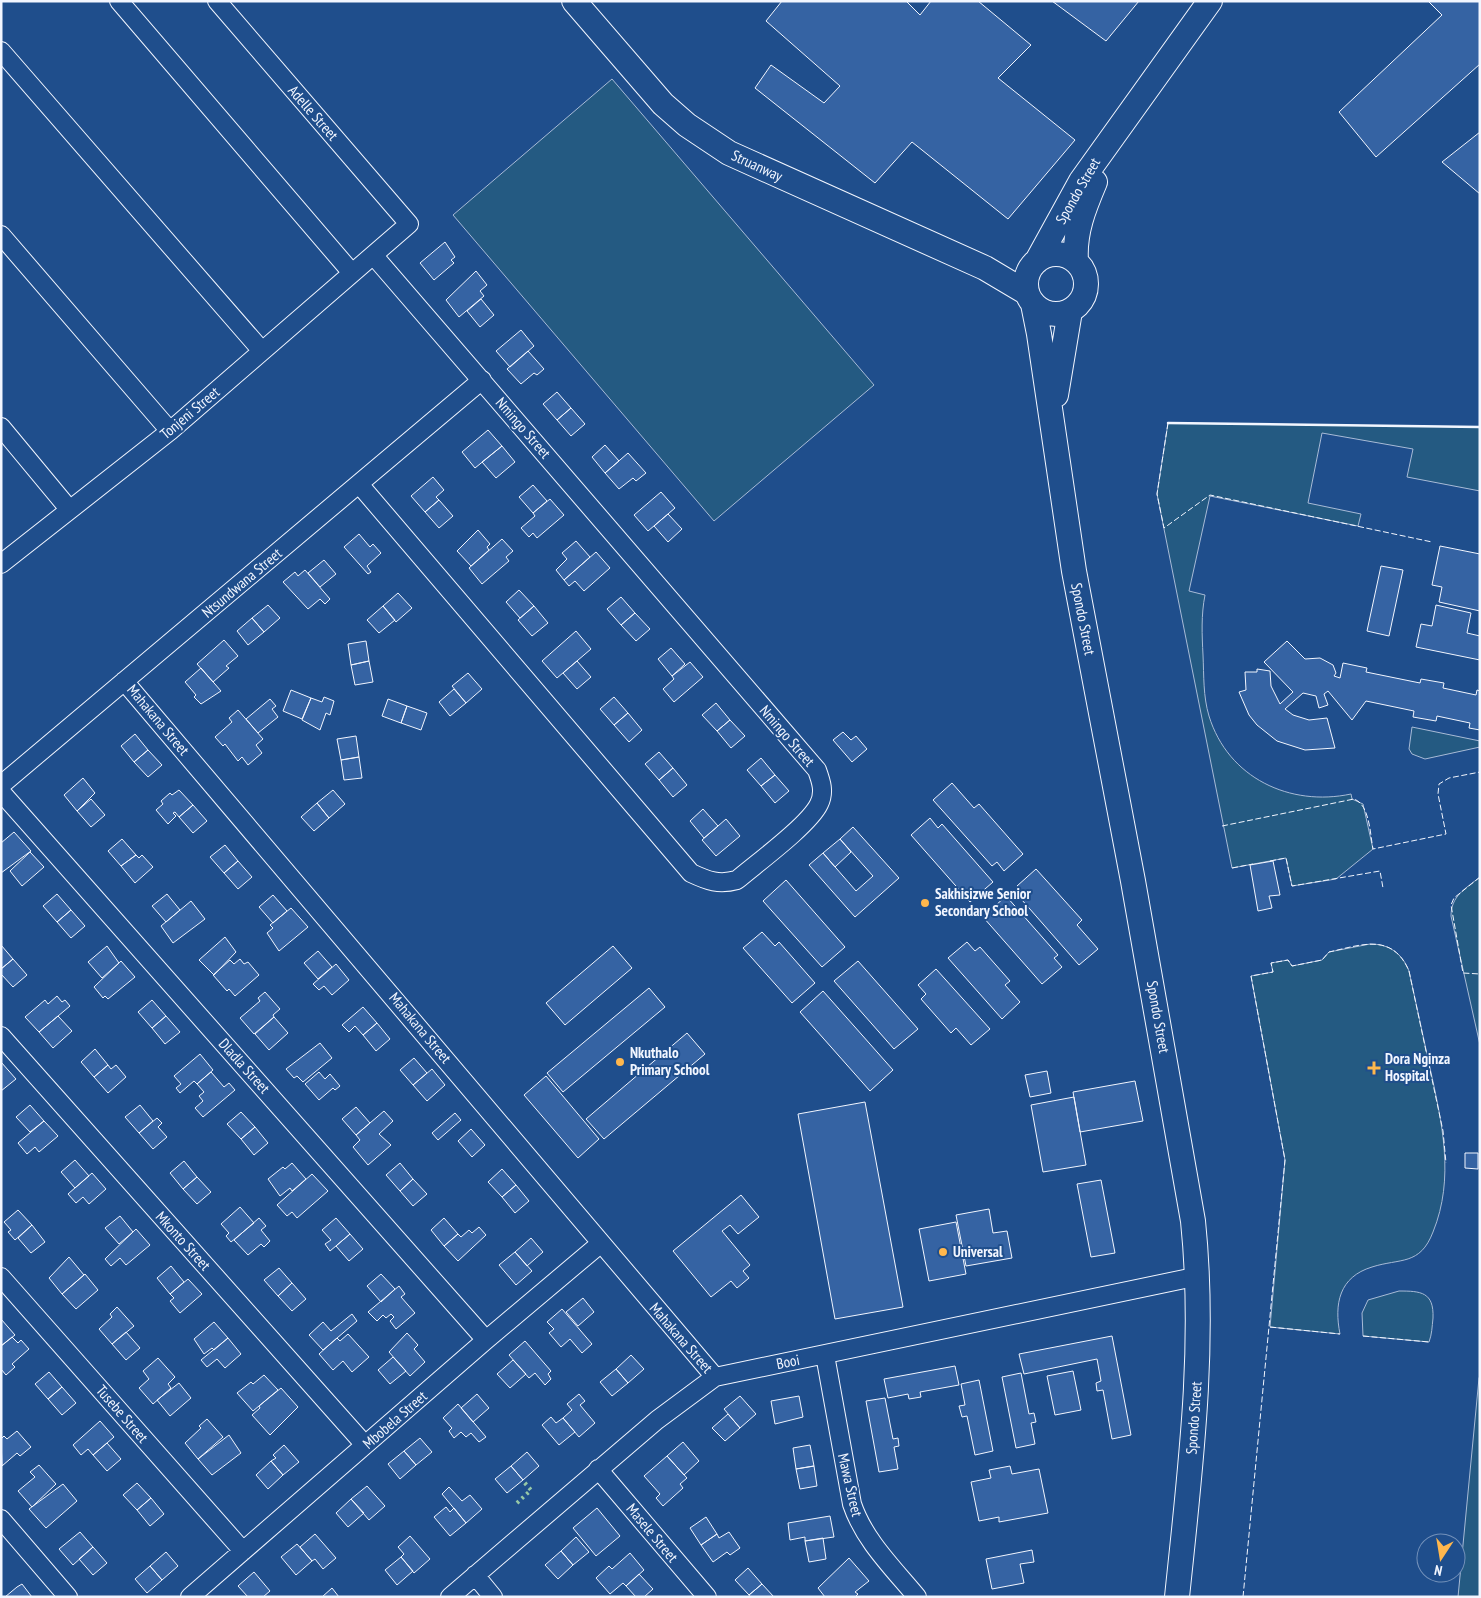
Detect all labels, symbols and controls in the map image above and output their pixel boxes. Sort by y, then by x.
street label: Adelle Street [284,81,343,144]
street label: Struanway [729,145,786,186]
street label: Spondo Street [1051,154,1104,227]
street label: Tonjeni Street [156,382,223,443]
street label: Nmingo Street [492,393,555,462]
street label: Ntsundwana Street [198,544,286,622]
street label: Spondo Street [1067,581,1100,657]
street label: Mahakana Street [123,680,194,759]
street label: Nmingo Street [756,701,819,770]
place label: Sakhisizwe Senior Secondary School [935,884,1032,920]
marker: Sakhisizwe Senior Secondary School [919,897,931,909]
street label: Spondo Street [1143,979,1174,1055]
street label: Mahakana Street [385,988,456,1067]
street label: Dladla Street [215,1034,274,1097]
place label: Nkuthalo Primary School [630,1043,710,1079]
place label: Dora Nginza Hospital [1385,1049,1450,1085]
marker: Nkuthalo Primary School [614,1056,626,1068]
marker: Dora Nginza Hospital [1367,1061,1381,1075]
street label: Mkonto Street [152,1207,215,1274]
place label: Universal [953,1242,1003,1261]
marker: Universal [937,1246,949,1258]
street label: Mahakana Street [646,1299,717,1377]
street label: Booi [775,1350,801,1373]
street label: Tusebe Street [92,1381,153,1446]
street label: Spondo Street [1181,1381,1206,1455]
street label: Mbobela Street [359,1387,431,1453]
street label: Mawa Street [834,1451,867,1519]
street label: Masele Street [622,1499,682,1566]
north arrow [1416,1533,1466,1583]
text: N [1433,1561,1444,1580]

